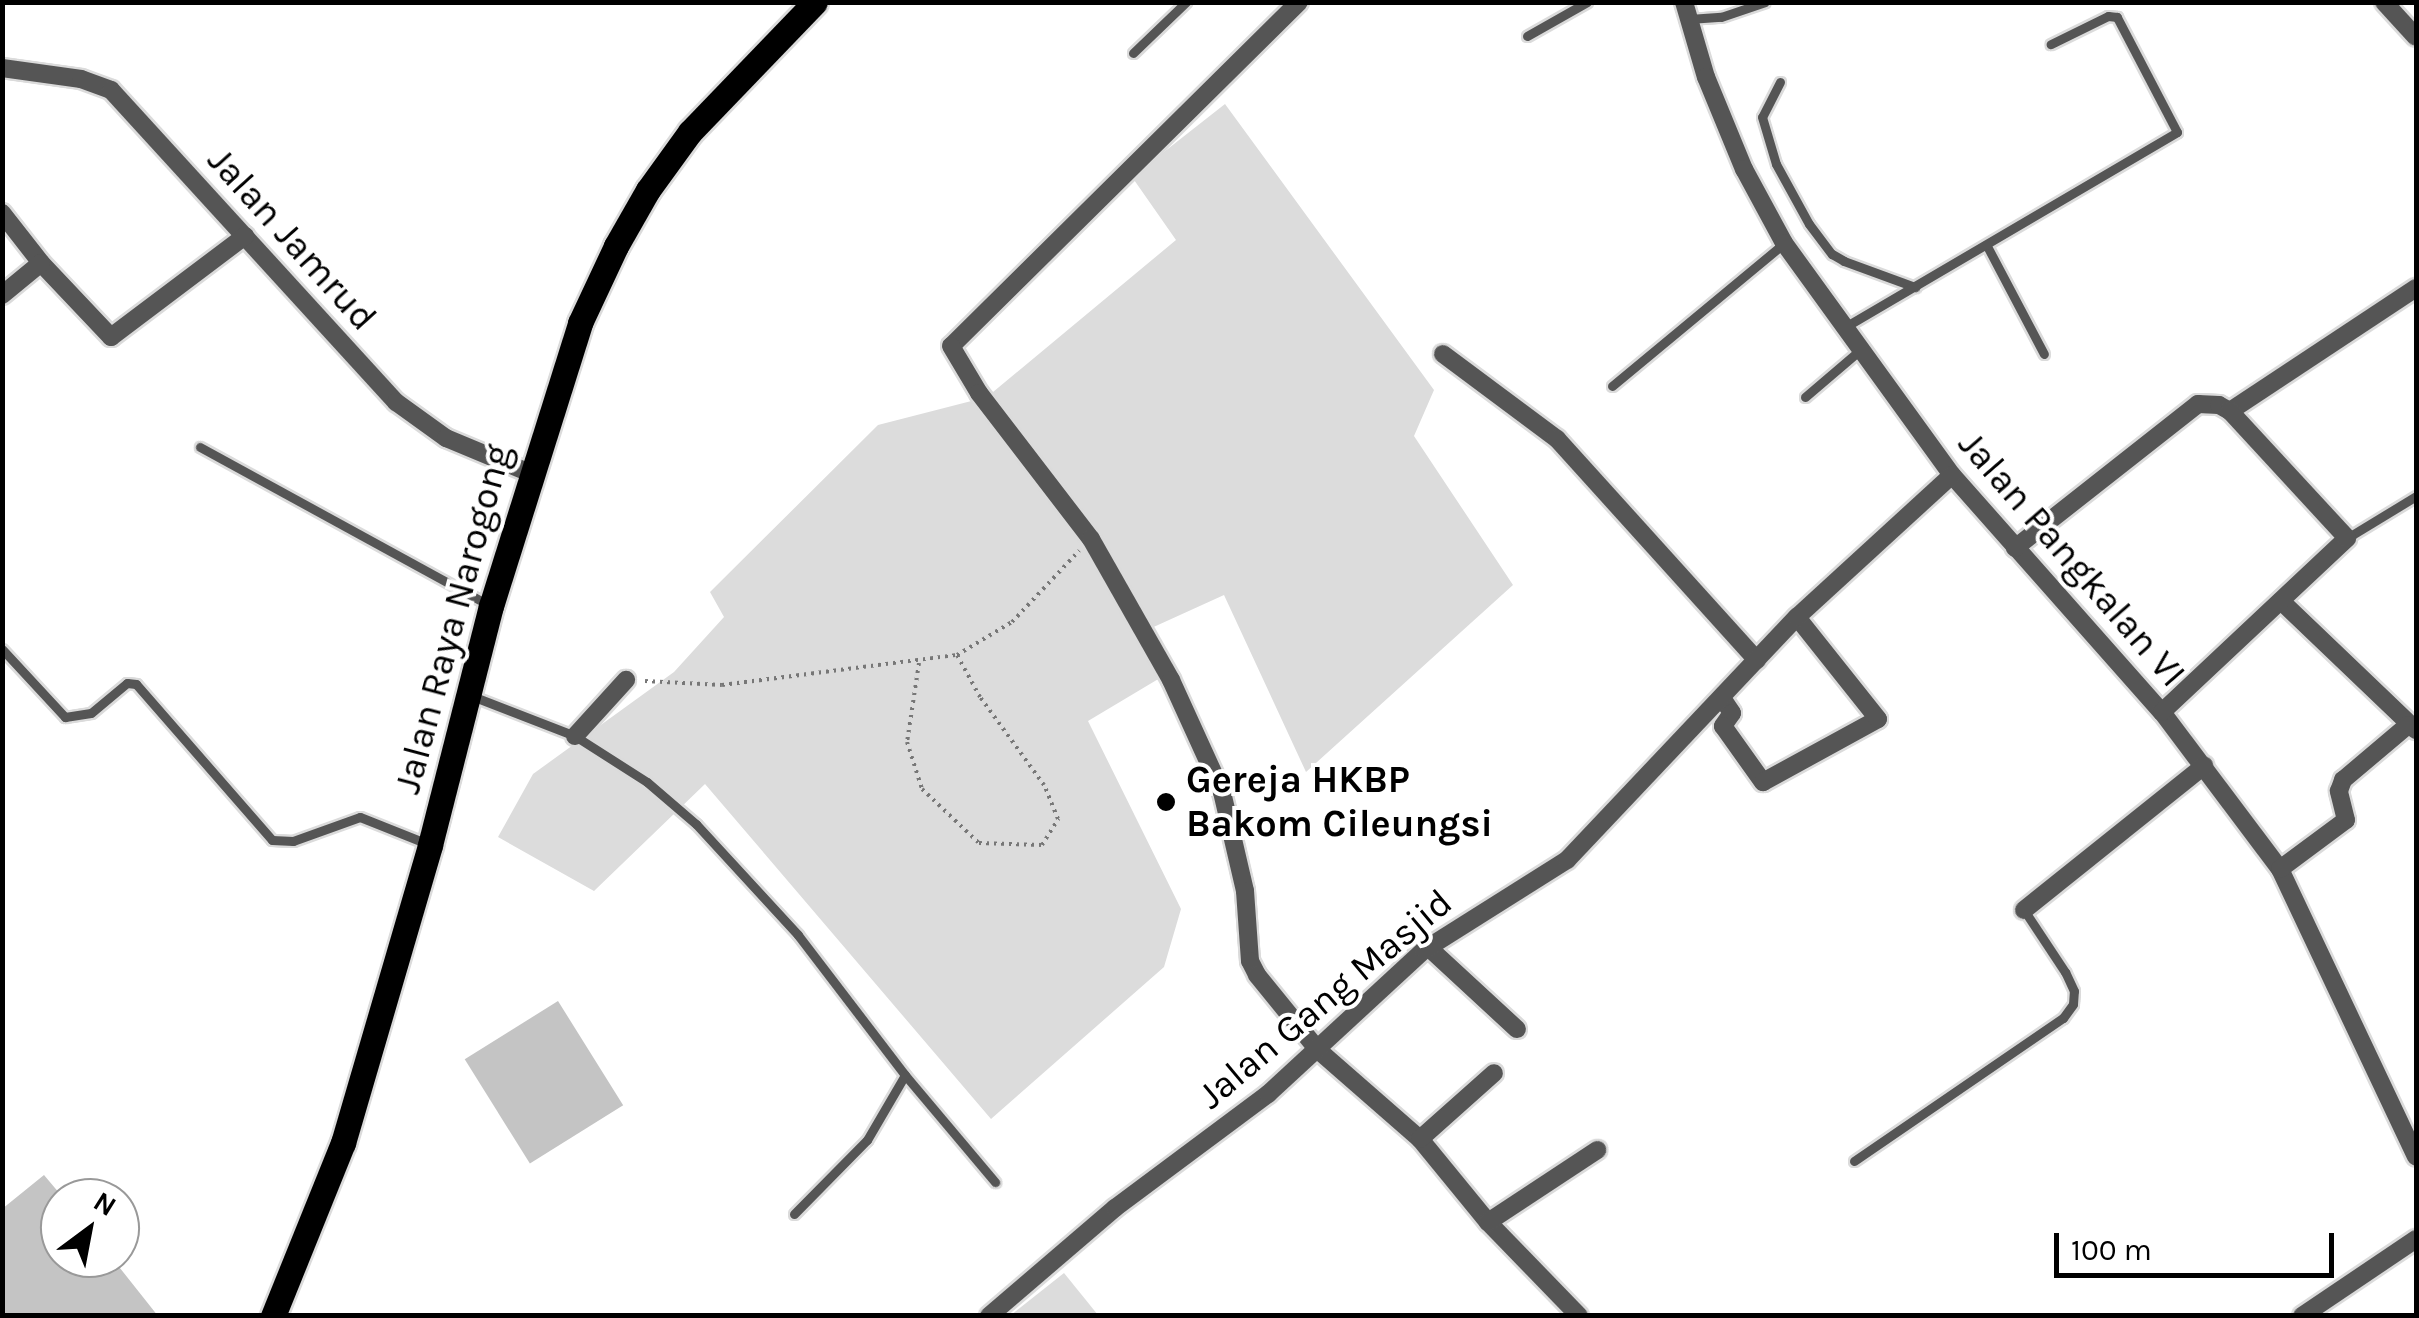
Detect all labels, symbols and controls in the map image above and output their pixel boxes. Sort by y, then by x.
street label: Jalan Jamrud [198,138,386,340]
street label: Jalan Pangkalan VI [1949,422,2195,696]
street label: Jalan Raya Narogong [384,439,522,799]
place label: Gereja HKBP Bakom Cileungsi [1186,757,1493,846]
marker: Gereja HKBP Bakom Cileungsi [1155,791,1177,813]
street label: Jalan Gang Masjid [1189,880,1461,1118]
north arrow [40,1178,140,1278]
text: N [88,1185,122,1223]
scale bar [2059,1213,2339,1275]
text: 100 m [2071,1232,2152,1268]

